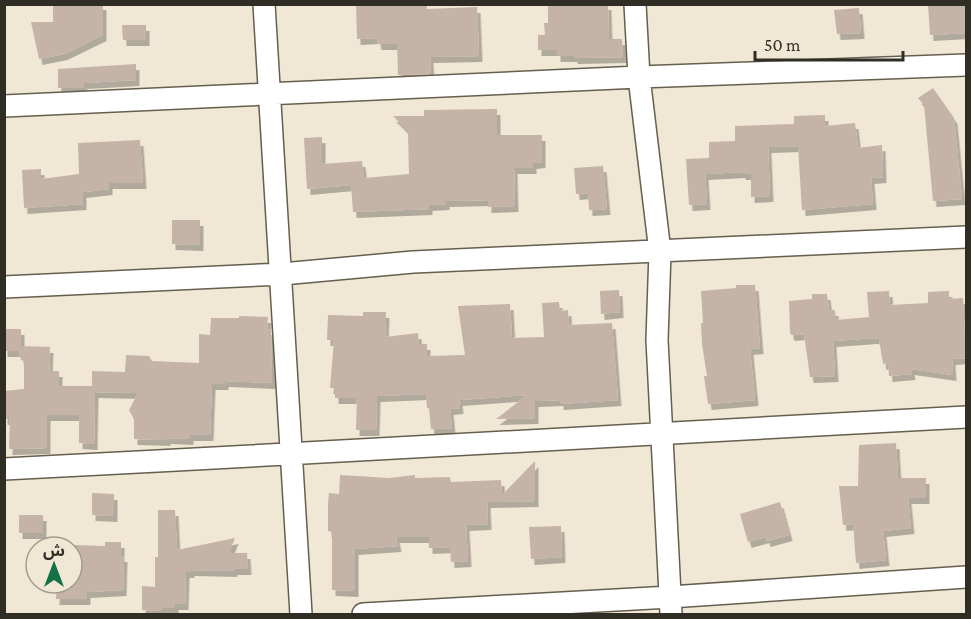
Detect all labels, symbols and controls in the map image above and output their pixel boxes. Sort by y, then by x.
scale bar [755,24,904,62]
text: 50 m [764,35,801,55]
north arrow [24,535,84,595]
text: ش [43,542,65,560]

